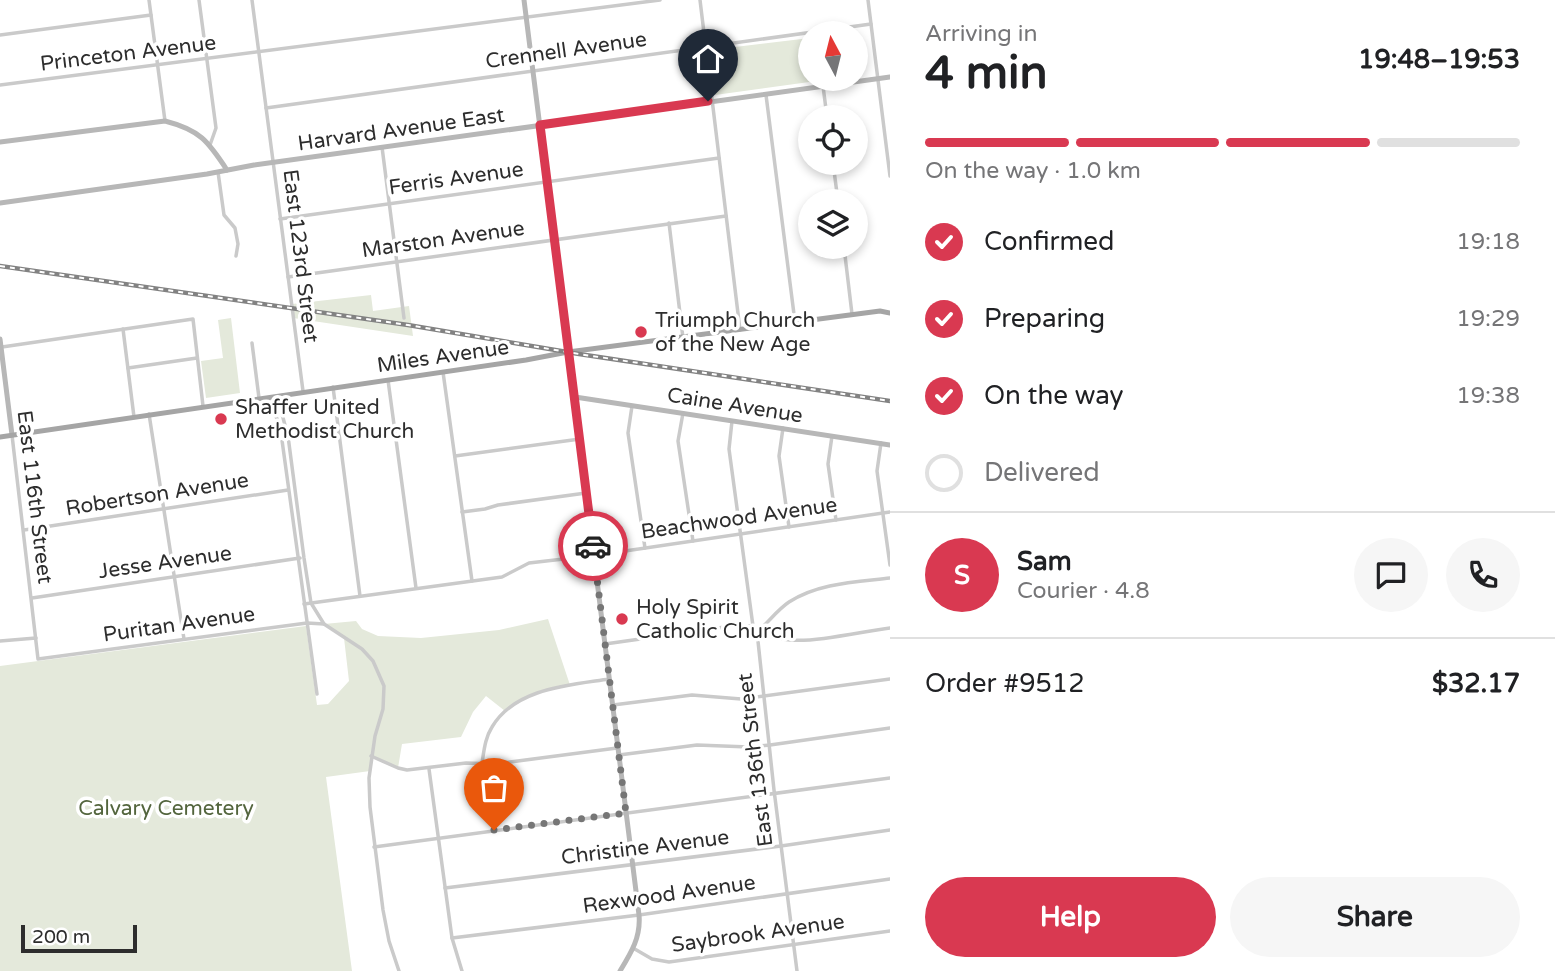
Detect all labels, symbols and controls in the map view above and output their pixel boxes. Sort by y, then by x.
text: Arriving in [925,20,1038,48]
north arrow [798,21,868,91]
map controls [798,21,868,259]
street label: Crennell Avenue [484,27,648,74]
pin [678,29,738,101]
street label: Princeton Avenue [39,30,218,77]
icon: home [689,40,727,78]
text: 19:48–19:53 [1358,44,1520,75]
text: 4 min [925,46,1048,101]
street label: Harvard Avenue East [296,103,506,156]
button: locate [798,105,868,175]
street label: Ferris Avenue [387,157,525,200]
text: On the way · 1.0 km [925,157,1141,185]
street label: East 123rd Street [277,168,324,344]
button: layers [798,189,868,259]
street label: Marston Avenue [360,216,526,263]
icon: check [925,223,963,261]
text: Confirmed [984,226,1114,257]
text: 19:18 [1456,228,1520,256]
icon: check [925,300,963,338]
text: Preparing [984,303,1105,334]
text: 19:29 [1456,305,1520,333]
place label: Triumph Church of the New Age [655,308,815,357]
marker: Triumph Church of the New Age [633,324,649,340]
street label: Miles Avenue [375,335,511,378]
icon: check [925,377,963,415]
text: On the way [984,380,1124,411]
street label: Caine Avenue [665,382,805,429]
text: 19:38 [1456,382,1520,410]
place label: Shaffer United Methodist Church [235,395,414,444]
street label: East 116th Street [11,409,58,585]
marker: Shaffer United Methodist Church [213,411,229,427]
text: Delivered [984,457,1100,488]
street label: Robertson Avenue [64,468,251,521]
street label: Beachwood Avenue [639,492,839,545]
courier [558,511,628,581]
icon: car [574,527,612,565]
button: chat [1354,538,1428,612]
button: phone [1446,538,1520,612]
street label: Jesse Avenue [97,541,233,584]
text: Sam [1017,546,1072,577]
text: S [954,560,970,591]
text: Courier · 4.8 [1017,577,1150,605]
place label: Holy Spirit Catholic Church [636,595,795,644]
street label: Puritan Avenue [101,601,257,648]
marker: Holy Spirit Catholic Church [614,611,630,627]
text: Order #9512 [925,668,1085,699]
text: $32.17 [1432,668,1520,699]
street label: East 136th Street [732,672,779,848]
pin [464,758,524,830]
icon: bag [475,769,513,807]
park label: Calvary Cemetery [78,796,254,821]
street label: Christine Avenue [560,825,731,870]
street label: Rexwood Avenue [581,870,757,919]
button: Help [925,877,1216,957]
button: Share [1230,877,1520,957]
street label: Saybrook Avenue [670,909,846,958]
scale bar [21,922,136,954]
text: 200 m [32,926,90,948]

